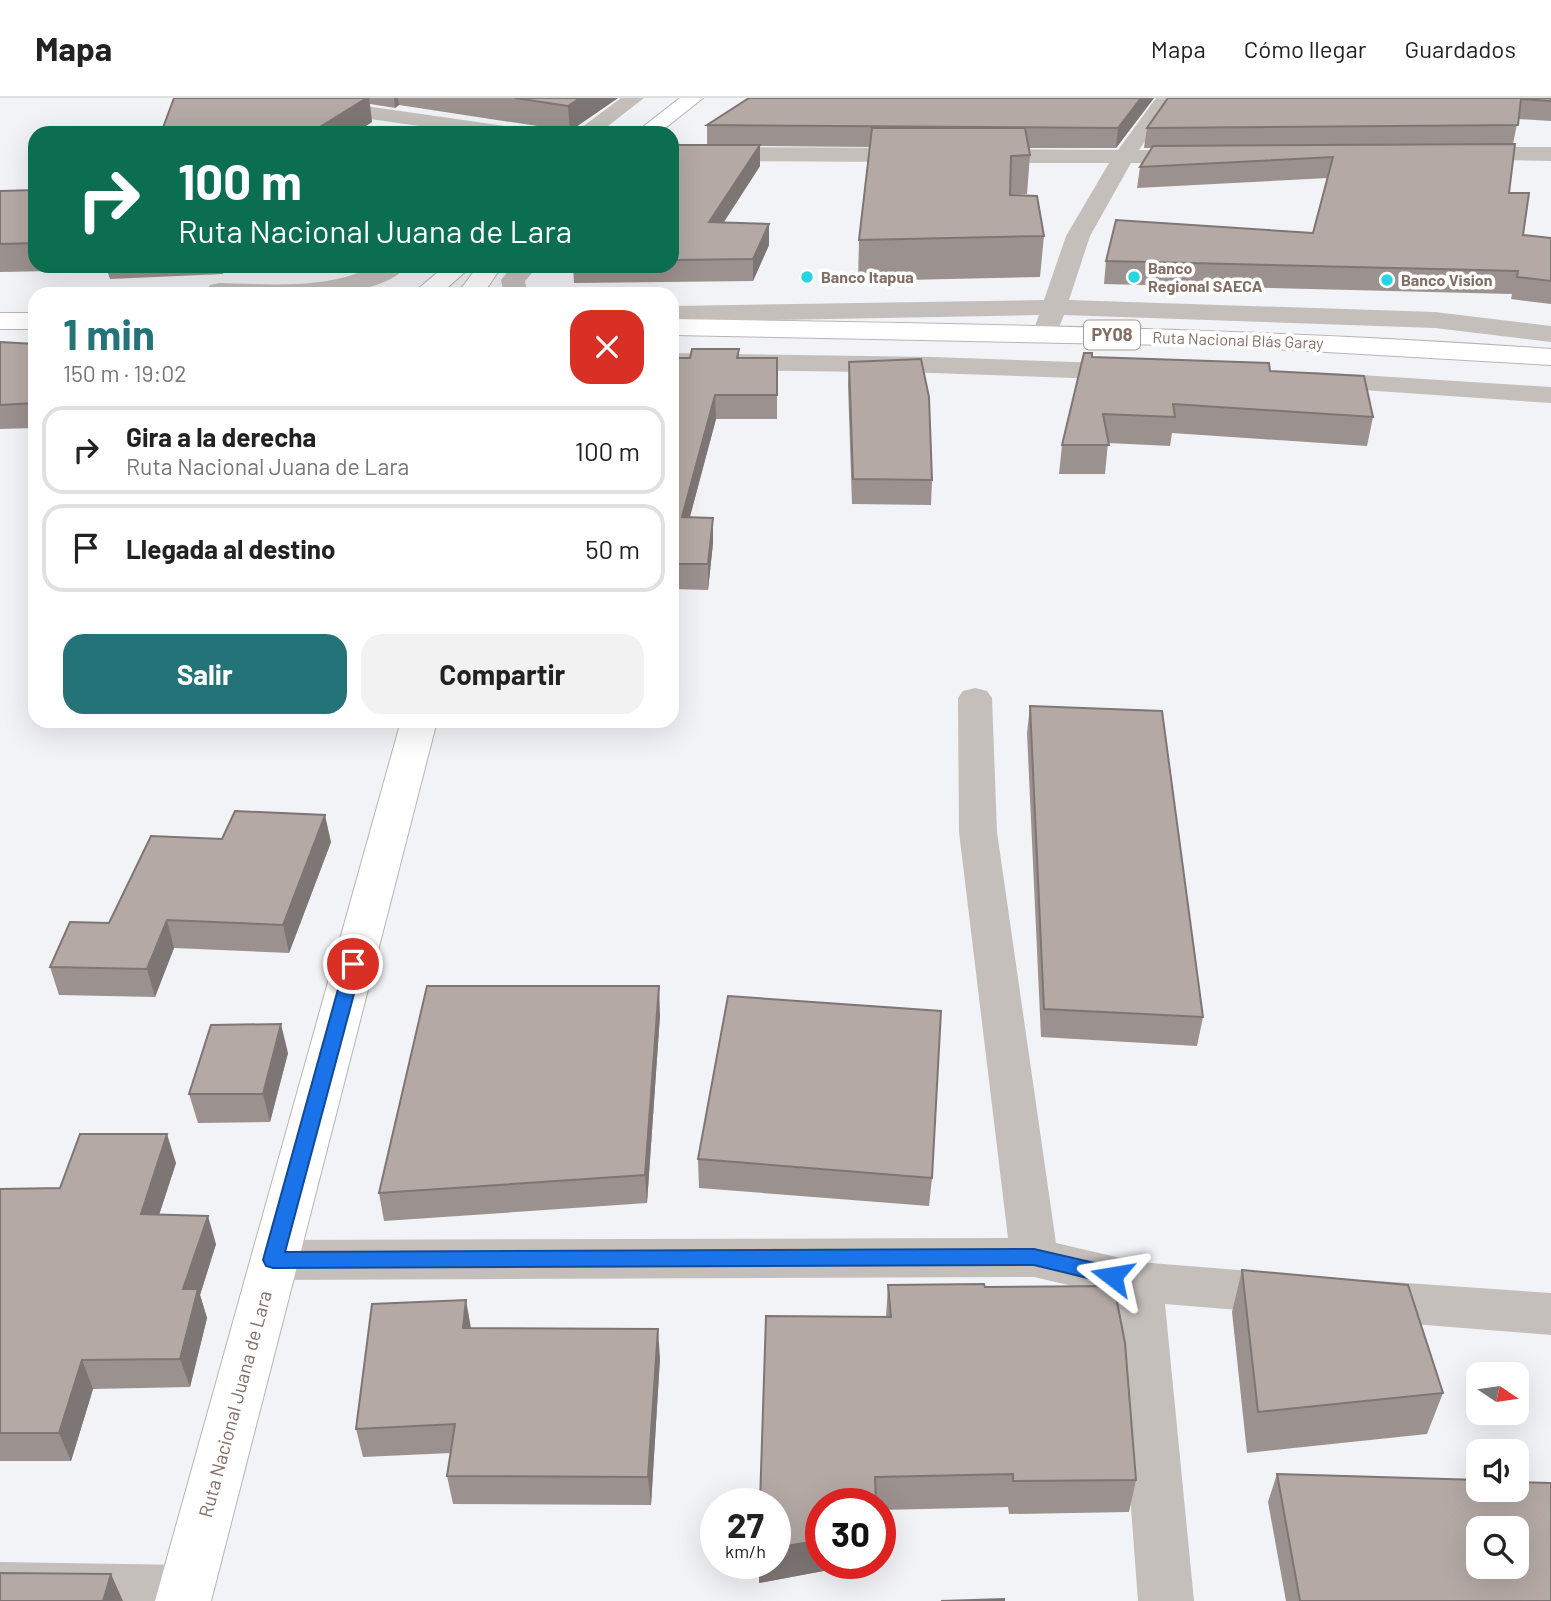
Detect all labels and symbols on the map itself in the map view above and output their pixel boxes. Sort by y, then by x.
place label: Banco Regional SAECA [1148,258,1263,295]
place label: Banco Itapua [821,267,914,286]
marker: Banco Itapua [799,269,815,285]
marker: Banco Regional SAECA [1126,269,1142,285]
place label: Banco Vision [1401,270,1492,289]
marker: Banco Vision [1379,272,1395,288]
road number: PY08 [1084,320,1140,349]
street label: Ruta Nacional Blás Garay [1152,327,1325,352]
pin [323,934,383,994]
position arrow [1075,1239,1149,1313]
street label: Ruta Nacional Juana de Lara [193,1288,276,1520]
north arrow [1466,1362,1530,1424]
speed limit sign: 30 [805,1488,896,1579]

